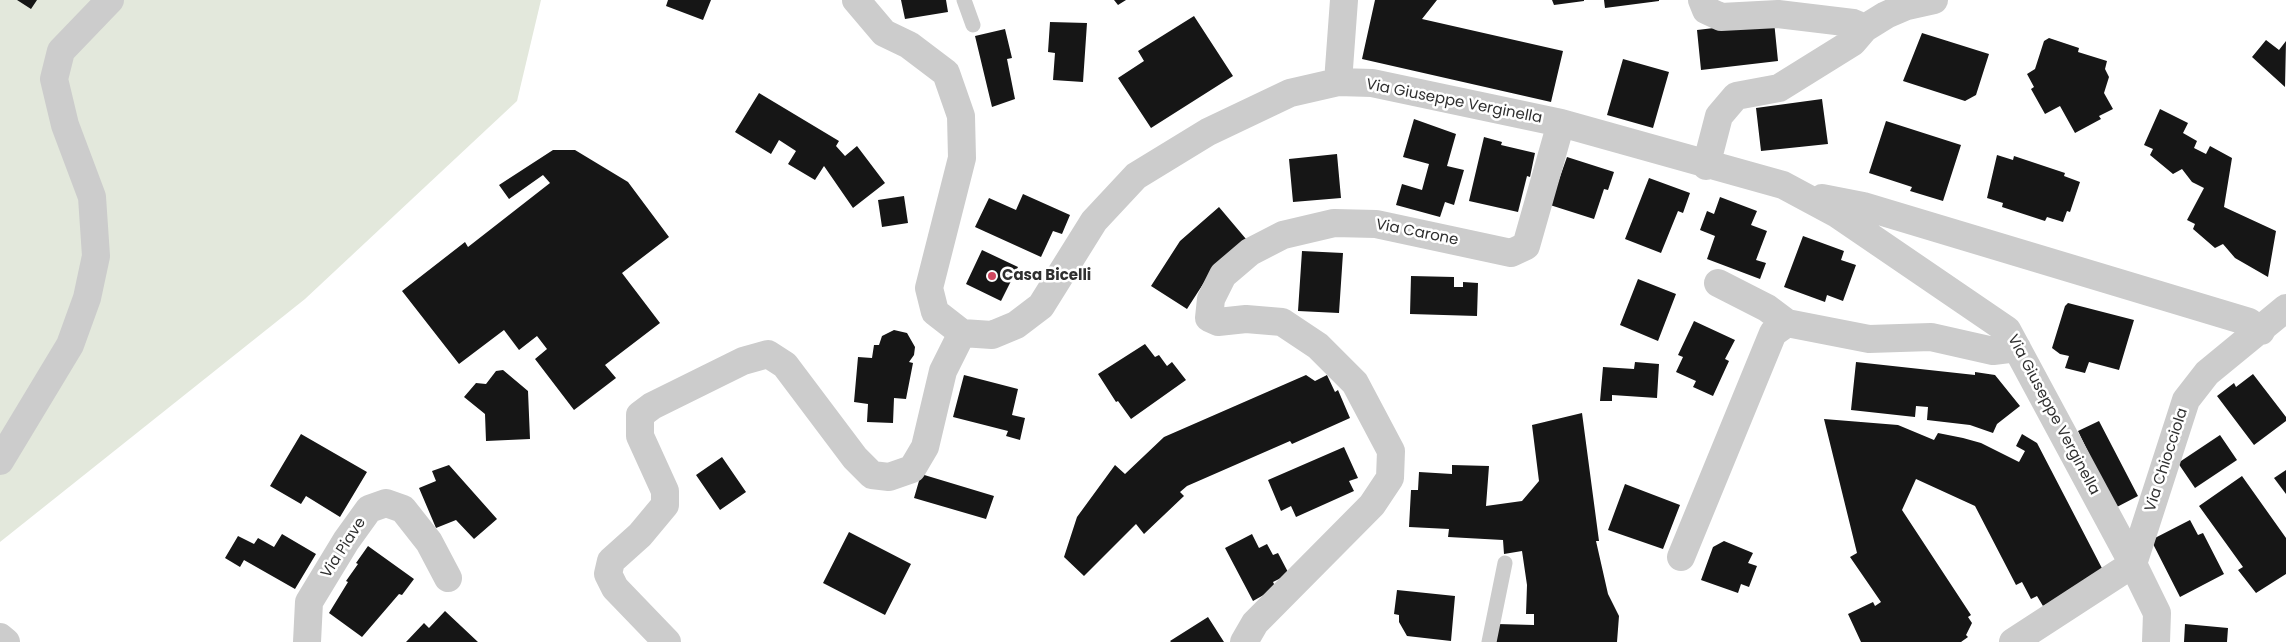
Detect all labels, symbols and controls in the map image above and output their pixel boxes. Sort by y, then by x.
street label: Via Giuseppe Verginella [1364,76,1544,128]
street label: Via Carone [1374,216,1460,250]
place label: Casa Bicelli [1002,267,1091,285]
marker: Casa Bicelli [986,270,998,282]
street label: Via Giuseppe Verginella [2003,332,2103,498]
street label: Via Chiocciola [2142,406,2192,514]
street label: Via Piave [318,514,370,582]

